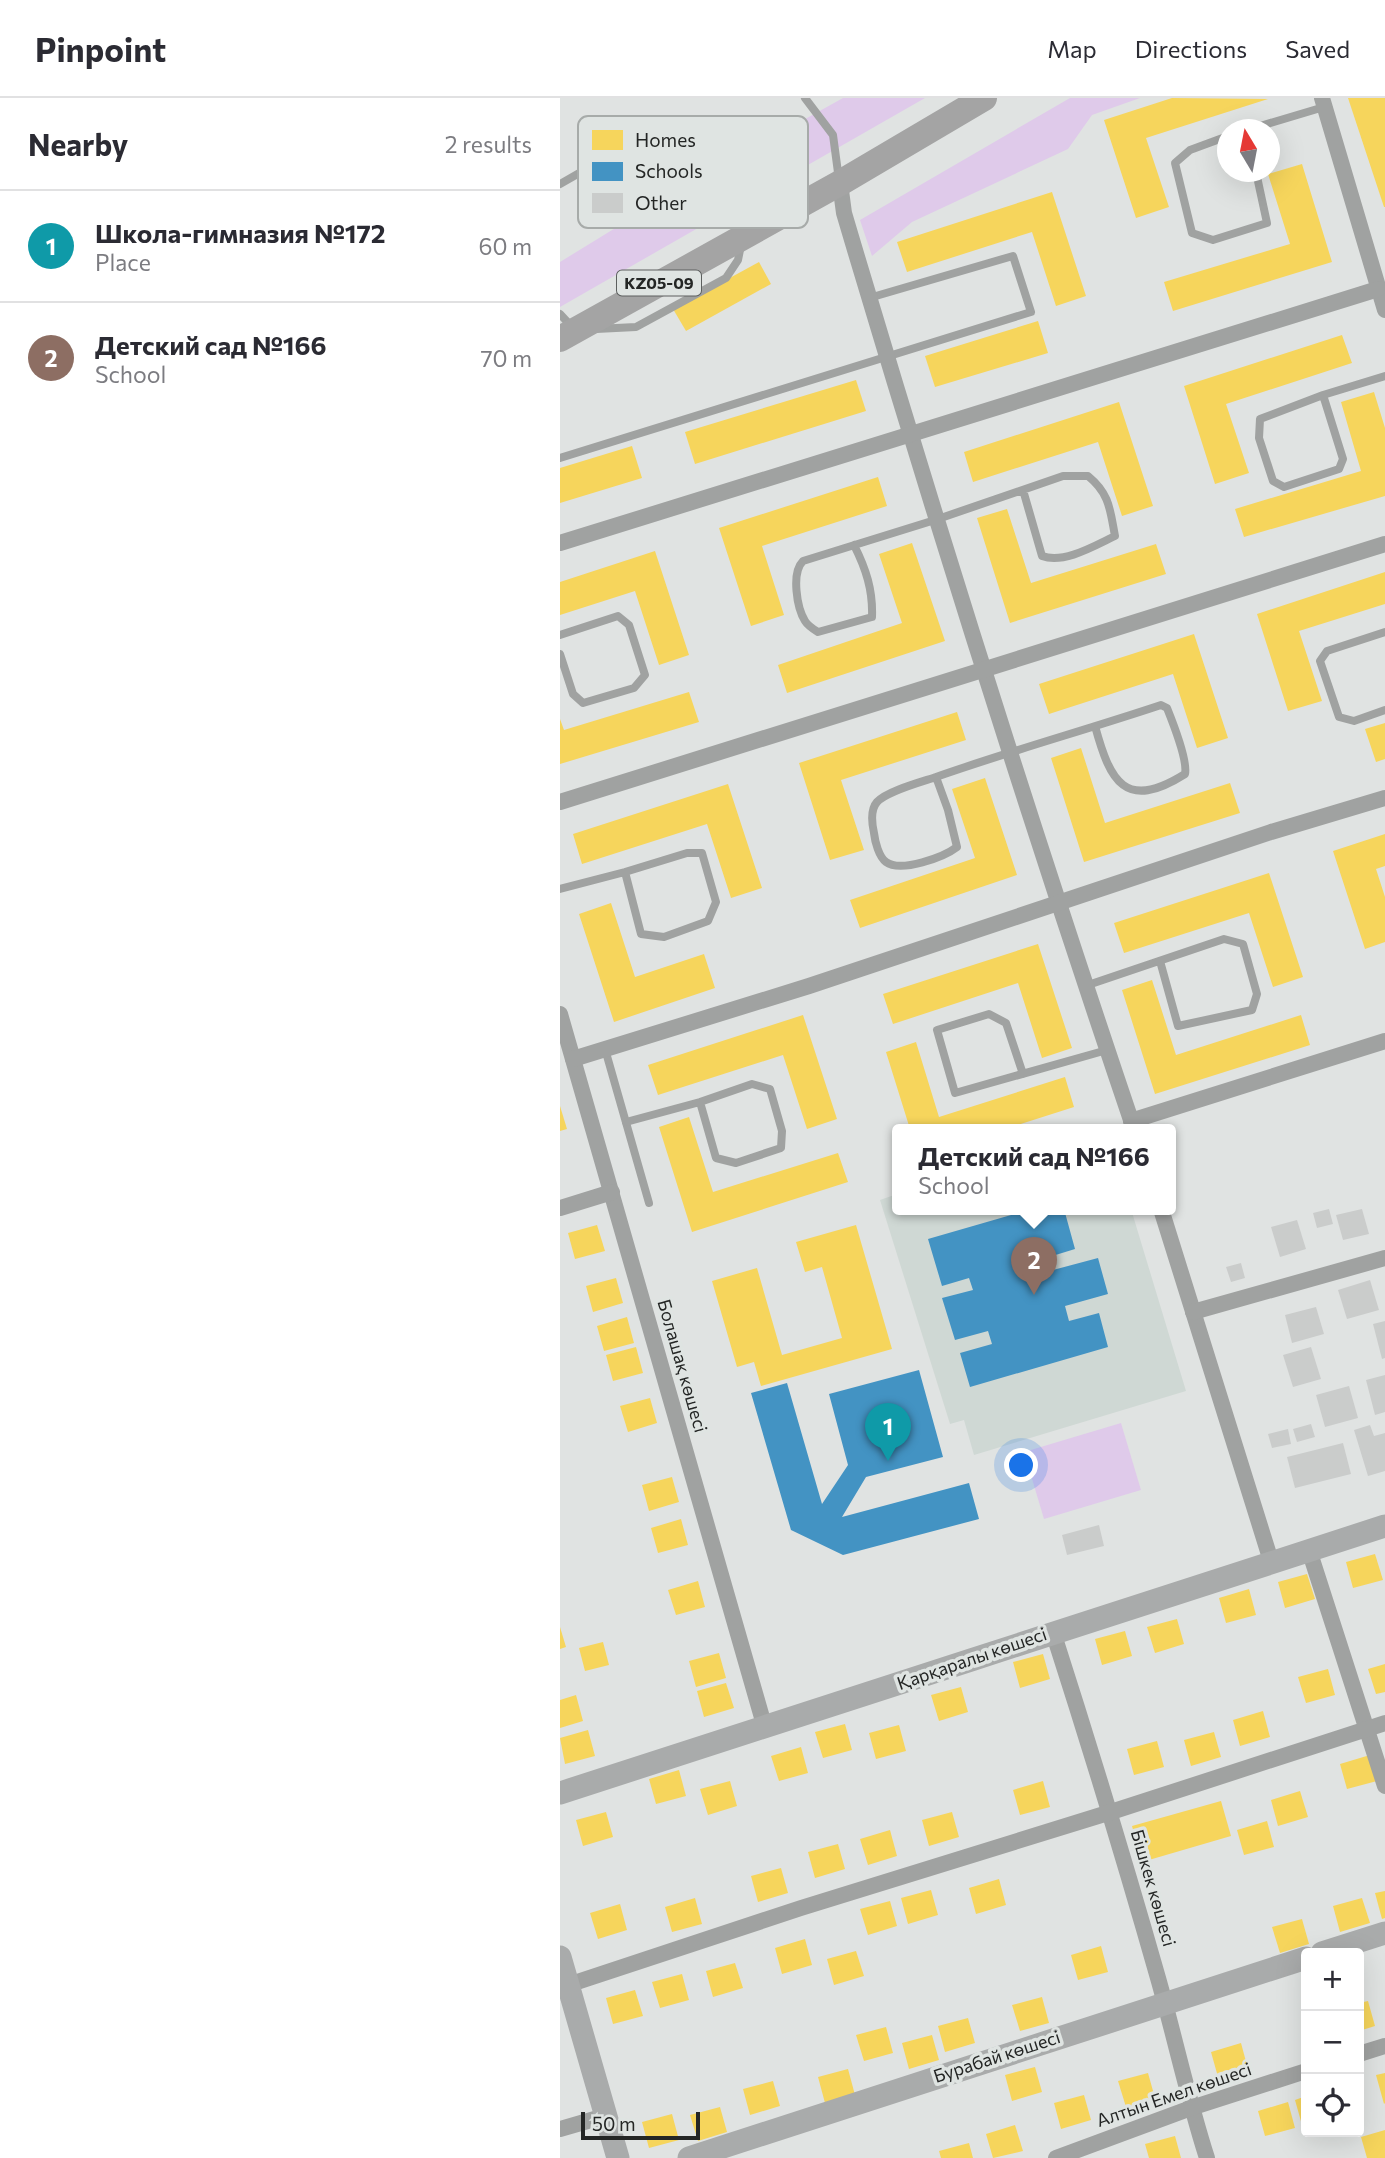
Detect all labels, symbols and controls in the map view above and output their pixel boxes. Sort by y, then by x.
text: Pinpoint [35,28,166,69]
text: Map [1047,34,1097,63]
text: Directions [1135,34,1247,63]
text: Saved [1285,34,1350,63]
legend [578,116,808,228]
north arrow [1217,119,1280,182]
text: Nearby [28,125,128,162]
text: Homes [635,128,696,151]
text: 2 results [445,130,532,158]
text: Schools [635,159,703,182]
text: Other [635,191,687,214]
text: Школа-гимназия №172 [95,217,386,248]
text: 1 [46,232,56,260]
text: 60 m [479,232,532,260]
text: Place [95,248,151,276]
road number: KZ05-09 [617,270,701,295]
text: Детский сад №166 [95,329,327,360]
text: 2 [44,344,58,372]
text: 70 m [480,344,532,372]
text: School [95,360,166,388]
popup [892,1124,1176,1215]
text: Детский сад №166 [918,1140,1150,1171]
text: School [918,1171,990,1199]
pin: 2 [1011,1237,1057,1295]
street label: Болашақ көшесі [653,1297,712,1435]
pin: 1 [865,1403,911,1461]
your location [1004,1448,1038,1482]
street label: Қарқаралы көшесі [894,1622,1049,1694]
street label: Бішкек көшесі [1127,1827,1181,1949]
map controls [1301,1948,1364,2137]
button: + [1301,1948,1364,2011]
button: − [1301,2011,1364,2074]
street label: Бурабай көшесі [931,2025,1063,2087]
street label: Алтын Емел көшесі [1093,2057,1254,2131]
button: locate [1301,2074,1364,2137]
scale bar [581,2109,700,2141]
text: 50 m [592,2112,636,2135]

